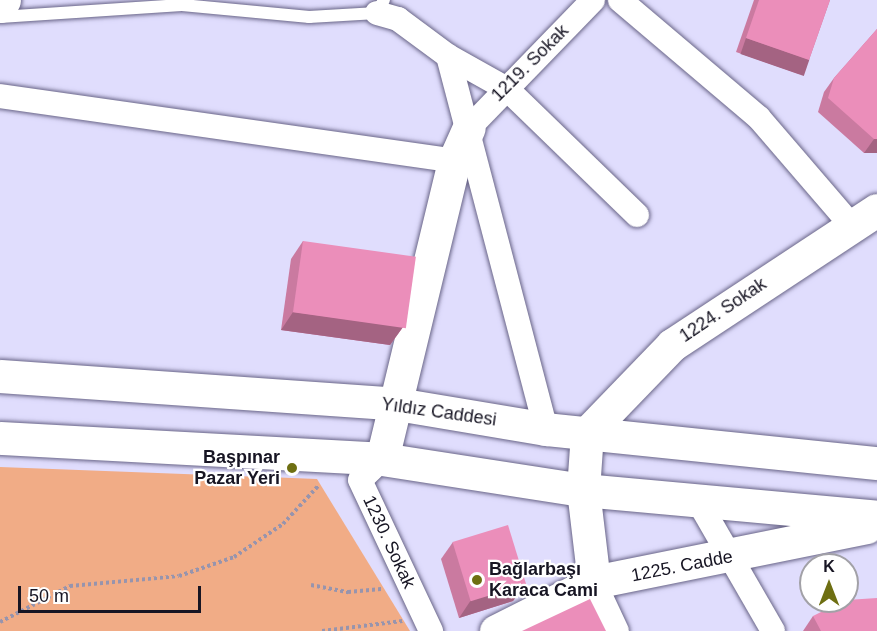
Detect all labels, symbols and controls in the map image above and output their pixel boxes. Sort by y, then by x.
street label: 1219. Sokak [487,20,573,106]
street label: 1224. Sokak [675,273,771,347]
street label: Yıldız Caddesi [380,393,498,431]
place label: Başpınar Pazar Yeri [194,447,280,490]
marker: Başpınar Pazar Yeri [285,461,299,475]
street label: 1230. Sokak [358,492,420,592]
street label: 1225. Cadde [629,546,735,586]
north arrow [799,553,859,613]
text: K [823,558,835,575]
place label: Bağlarbaşı Karaca Cami [489,559,598,602]
marker: Bağlarbaşı Karaca Cami [470,573,484,587]
scale bar [21,574,204,612]
text: 50 m [29,586,69,606]

